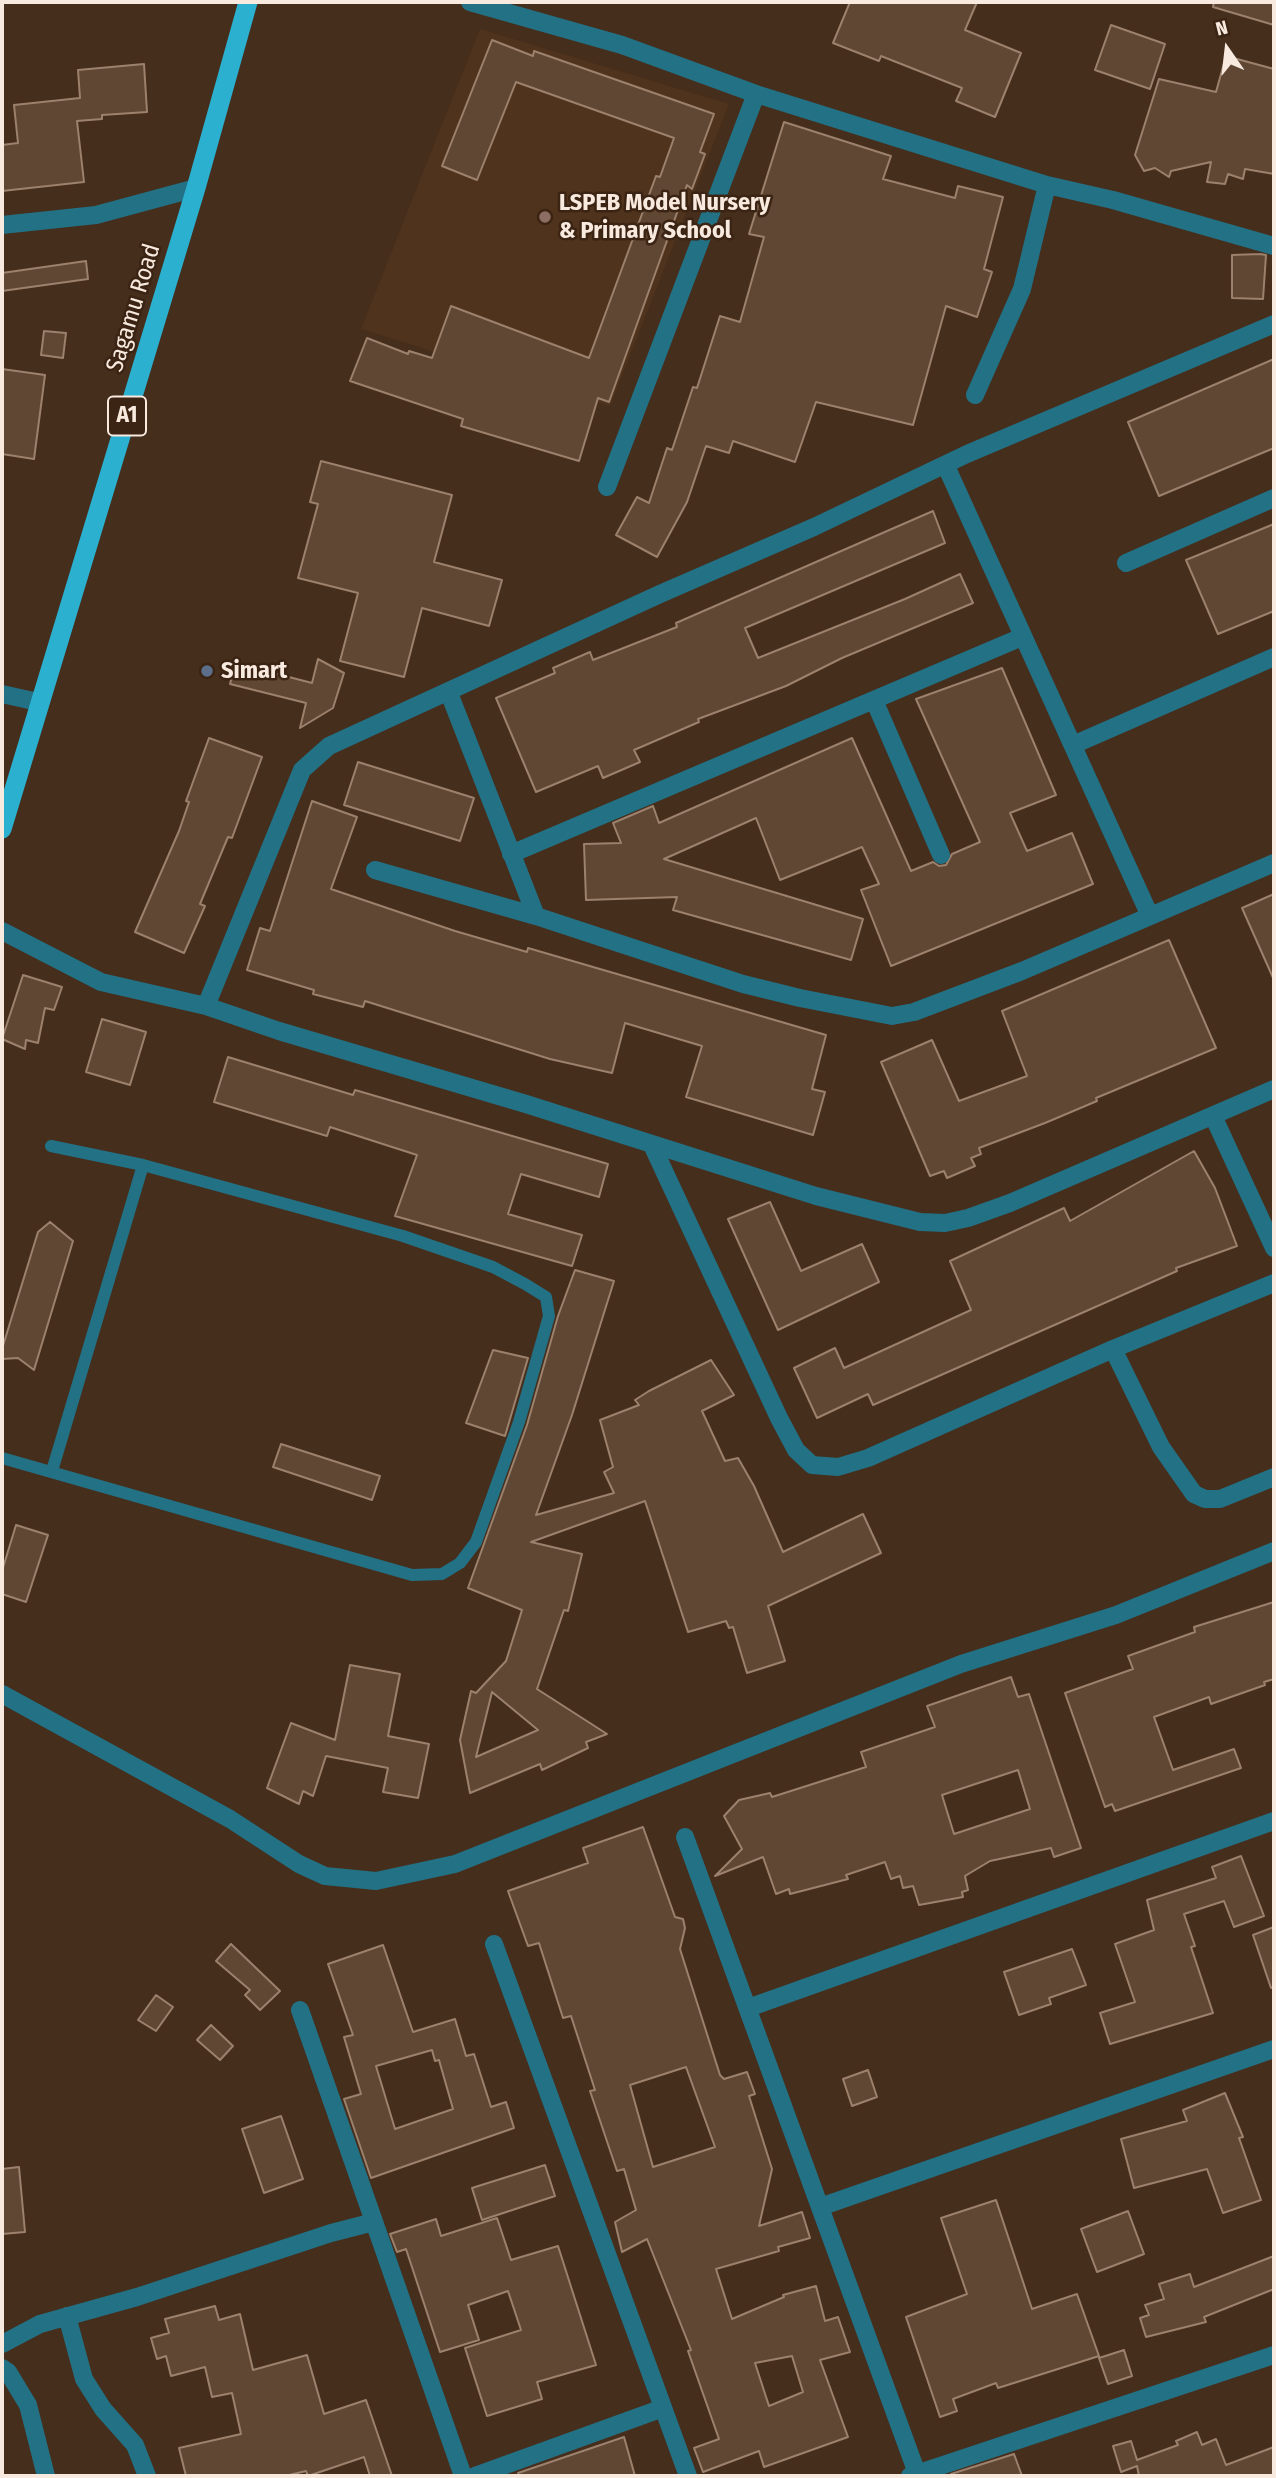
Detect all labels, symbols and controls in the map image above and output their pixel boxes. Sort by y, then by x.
north arrow [1192,14,1262,84]
text: N [1213,16,1230,41]
place label: LSPEB Model Nursery & Primary School [559,189,770,245]
marker: LSPEB Model Nursery & Primary School [537,209,553,225]
street label: Sagamu Road [101,240,167,376]
road number: A1 [108,396,146,436]
place label: Simart [221,657,287,685]
marker: Simart [199,663,215,679]

